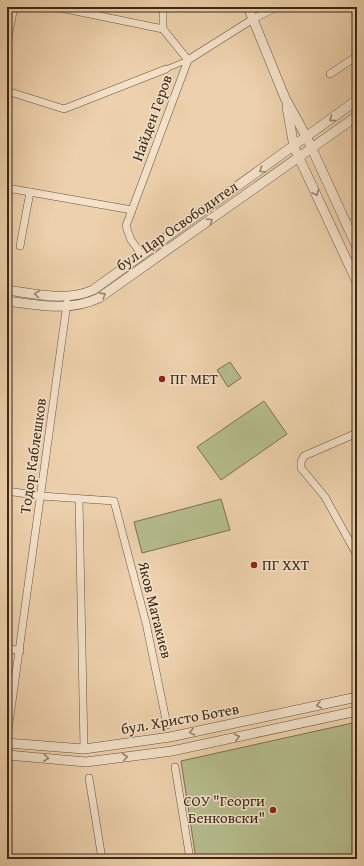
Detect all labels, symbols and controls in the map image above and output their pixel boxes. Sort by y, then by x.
street label: Найден Геров [126,72,177,164]
one-way arrow [329,114,336,121]
one-way arrow [260,165,267,172]
street label: бул. Цар Освободител [112,176,242,276]
one-way arrow [311,189,319,196]
one-way arrow [205,219,212,226]
one-way arrow [34,290,40,299]
one-way arrow [99,292,106,300]
place label: ПГ МЕТ [170,368,219,389]
marker: ПГ МЕТ [157,374,167,384]
street label: Тодор Каблешков [14,397,51,515]
place label: ПГ ХХТ [262,554,310,575]
street label: Яков Матакиев [133,558,178,661]
marker: ПГ ХХТ [249,560,259,570]
street label: бул. Христо Ботев [119,698,241,739]
one-way arrow [316,700,322,708]
one-way arrow [189,728,195,736]
one-way arrow [234,733,241,741]
one-way arrow [122,753,128,762]
one-way arrow [43,754,49,763]
place label: СОУ "Георги Бенковски" [183,790,265,828]
marker: СОУ "Георги Бенковски" [268,805,278,815]

